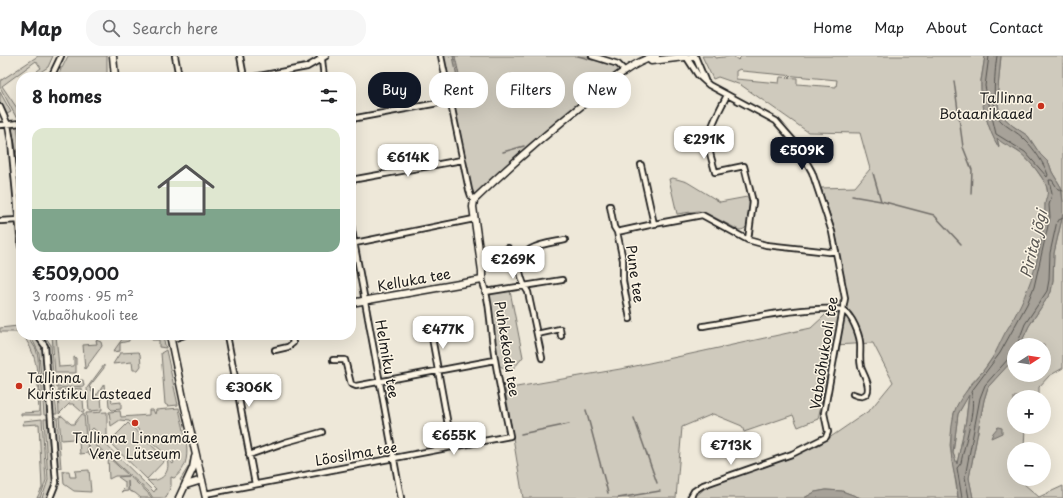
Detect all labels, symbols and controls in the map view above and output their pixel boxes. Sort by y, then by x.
search box [86,10,366,46]
text: Map [20,14,62,42]
text: Search here [132,16,218,39]
icon: search [100,17,122,39]
text: Home [813,17,852,38]
text: Map [874,17,904,38]
text: About [926,17,967,38]
text: Contact [989,17,1043,38]
chip: Buy [368,72,421,108]
chip: Rent [429,72,488,108]
chip: Filters [496,72,565,108]
chip: New [573,72,631,108]
text: 8 homes [32,83,102,109]
icon: filters [318,85,340,107]
place label: Tallinna Botaanikaaed [939,87,1033,124]
marker: Tallinna Botaanikaaed [1036,101,1046,111]
pin: €291K [676,126,732,160]
text: €291K [683,129,725,148]
pin: €509K [774,137,830,171]
text: €509K [779,140,825,159]
pin: €614K [380,144,436,178]
text: €614K [387,147,429,166]
icon: home [150,154,222,226]
water label: Pirita jõgi [1013,205,1053,280]
street label: Pune tee [621,244,650,304]
pin: €269K [485,246,541,280]
text: €269K [491,249,535,268]
text: €509,000 [32,260,119,286]
street label: Kelluka tee [375,263,453,296]
text: 3 rooms · 95 m² [32,286,134,305]
street label: Vabaõhukooli tee [804,295,843,411]
street label: Puhkekodu tee [490,299,525,398]
text: Vabaõhukooli tee [32,305,138,324]
pin: €477K [415,316,471,350]
street label: Helmiku tee [370,318,405,400]
text: €477K [422,319,464,338]
north arrow [1007,338,1051,382]
map controls [1007,338,1051,486]
place label: Tallinna Kuristiku Lasteaed [27,367,152,404]
pin: €306K [221,374,277,408]
text: €306K [225,377,273,396]
marker: Tallinna Kuristiku Lasteaed [14,381,24,391]
button: + [1007,390,1051,434]
marker: Tallinna Linnamäe Vene Lütseum [130,418,140,428]
pin: €655K [426,422,482,456]
text: €655K [432,425,476,444]
place label: Tallinna Linnamäe Vene Lütseum [72,427,198,464]
pin: €713K [703,432,759,466]
text: €713K [710,435,752,454]
street label: Lõosilma tee [313,436,399,471]
button: − [1007,442,1051,486]

